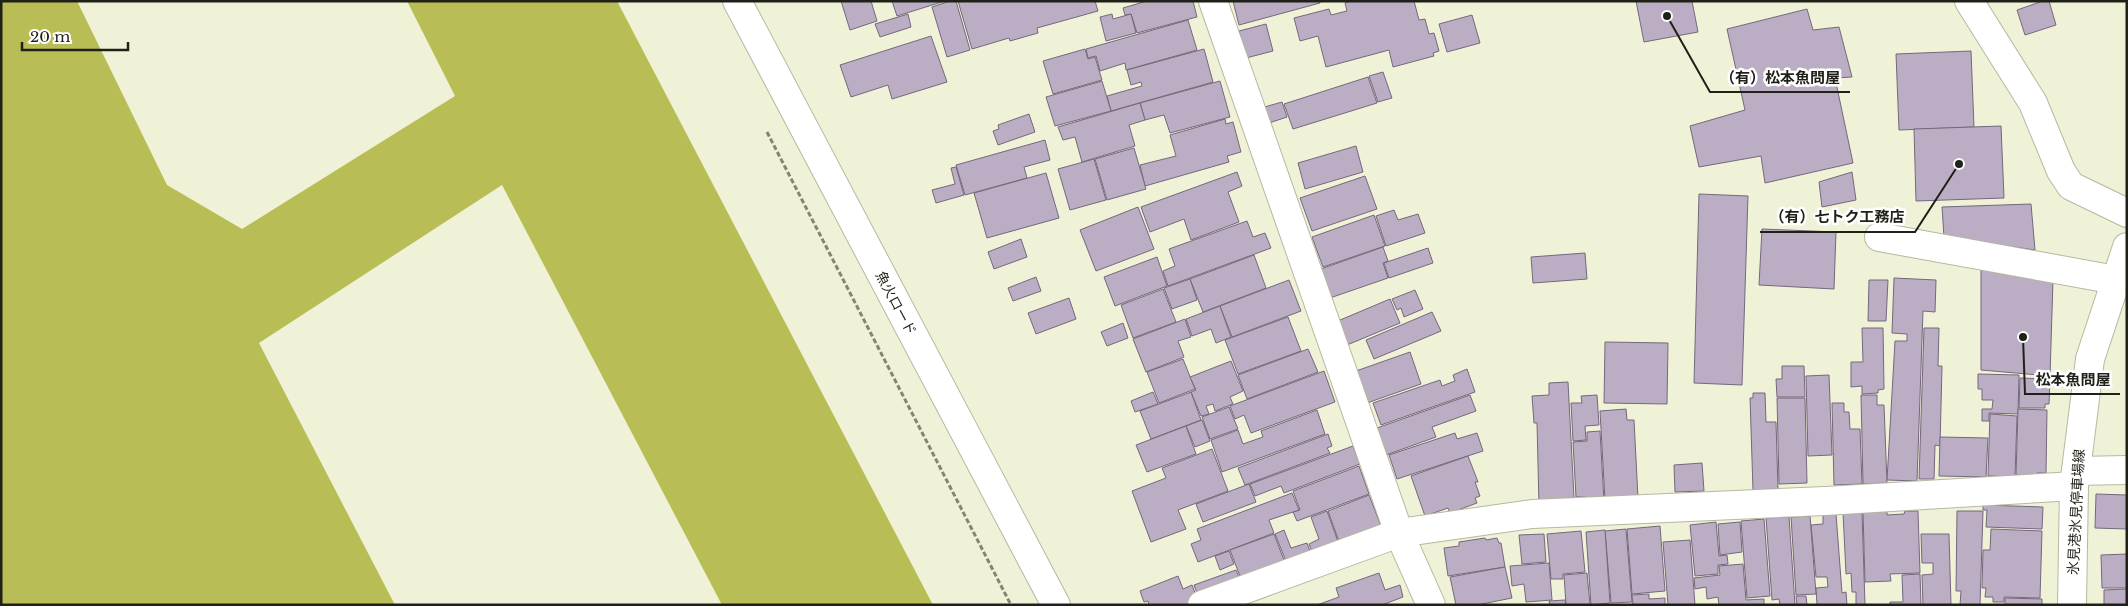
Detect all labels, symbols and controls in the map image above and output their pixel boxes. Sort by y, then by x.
scale bar [22,20,129,52]
text: 20 m [30,27,70,46]
callout: （有）松本魚問屋 [1710,62,1850,92]
text: （有）松本魚問屋 [1720,68,1840,87]
callout: （有）七トク工務店 [1760,202,1915,232]
text: （有）七トク工務店 [1769,207,1905,226]
street label: 魚火ロード [872,268,920,338]
callout: 松本魚問屋 [2025,364,2120,394]
text: 松本魚問屋 [2035,370,2111,389]
street label: 氷見港氷見停車場線 [2064,449,2088,575]

